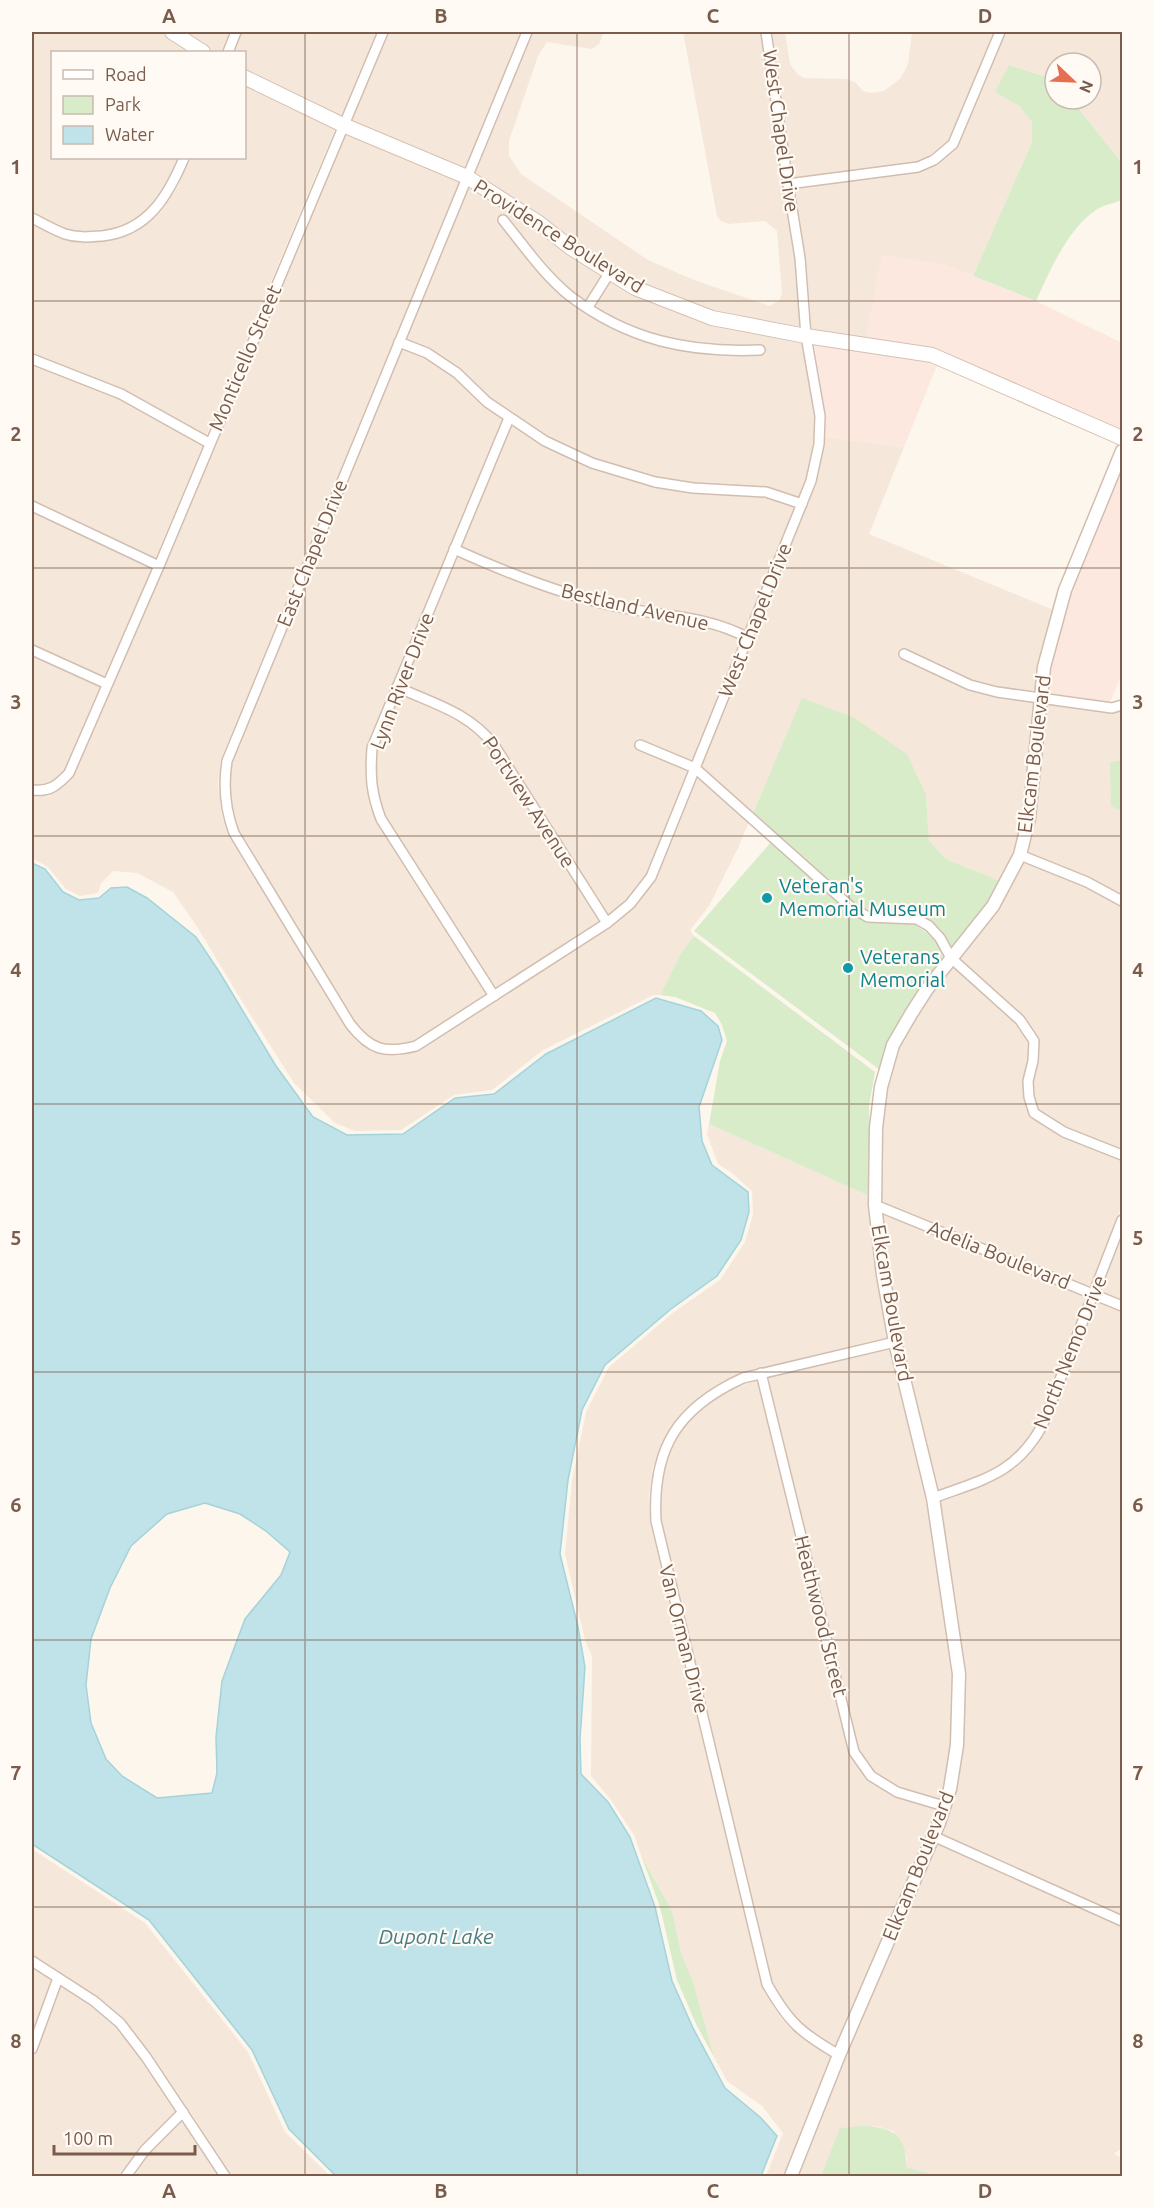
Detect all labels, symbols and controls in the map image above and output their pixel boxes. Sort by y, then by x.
text: A [162,4,176,27]
text: B [434,4,448,27]
text: C [707,4,720,27]
text: D [978,4,992,27]
street label: West Chapel Drive [759,48,804,214]
legend [51,51,246,159]
north arrow [1043,51,1103,111]
text: Road [105,64,147,84]
text: N [1076,78,1097,96]
text: Park [105,94,141,114]
text: Water [105,124,155,144]
text: 1 [10,155,22,178]
text: 1 [1132,155,1144,178]
street label: Providence Boulevard [470,174,649,297]
street label: Monticello Street [203,281,286,434]
text: 2 [10,422,22,445]
text: 2 [1132,422,1144,445]
street label: East Chapel Drive [272,476,351,630]
street label: West Chapel Drive [713,539,796,700]
street label: Bestland Avenue [559,578,711,635]
street label: Lynn River Drive [365,609,438,752]
street label: Elkcam Boulevard [1012,674,1055,834]
text: 3 [10,690,22,713]
text: 3 [1132,690,1144,713]
street label: Portview Avenue [478,732,580,872]
place label: Veteran's Memorial Museum [779,874,946,920]
marker: Veteran's Memorial Museum [760,891,774,905]
place label: Veterans Memorial [860,945,945,991]
text: 4 [10,958,22,981]
text: 4 [1132,958,1144,981]
marker: Veterans Memorial [841,961,855,975]
street label: Adelia Boulevard [924,1215,1074,1294]
street label: Elkcam Boulevard [867,1223,918,1383]
text: 5 [10,1226,22,1249]
text: 5 [1132,1226,1144,1249]
street label: North Nemo Drive [1028,1272,1111,1432]
text: 6 [10,1493,22,1516]
text: 6 [1132,1493,1144,1516]
street label: Heathwood Street [790,1533,853,1699]
street label: Van Orman Drive [655,1562,714,1716]
text: 7 [10,1761,22,1784]
text: 7 [1132,1761,1144,1784]
street label: Elkcam Boulevard [877,1788,958,1944]
water label: Dupont Lake [378,1924,494,1948]
text: 8 [10,2029,22,2052]
text: 8 [1132,2029,1144,2052]
scale bar [54,2118,195,2156]
text: 100 m [63,2128,113,2148]
text: A [162,2179,176,2202]
text: B [434,2179,448,2202]
text: C [707,2179,720,2202]
text: D [978,2179,992,2202]

